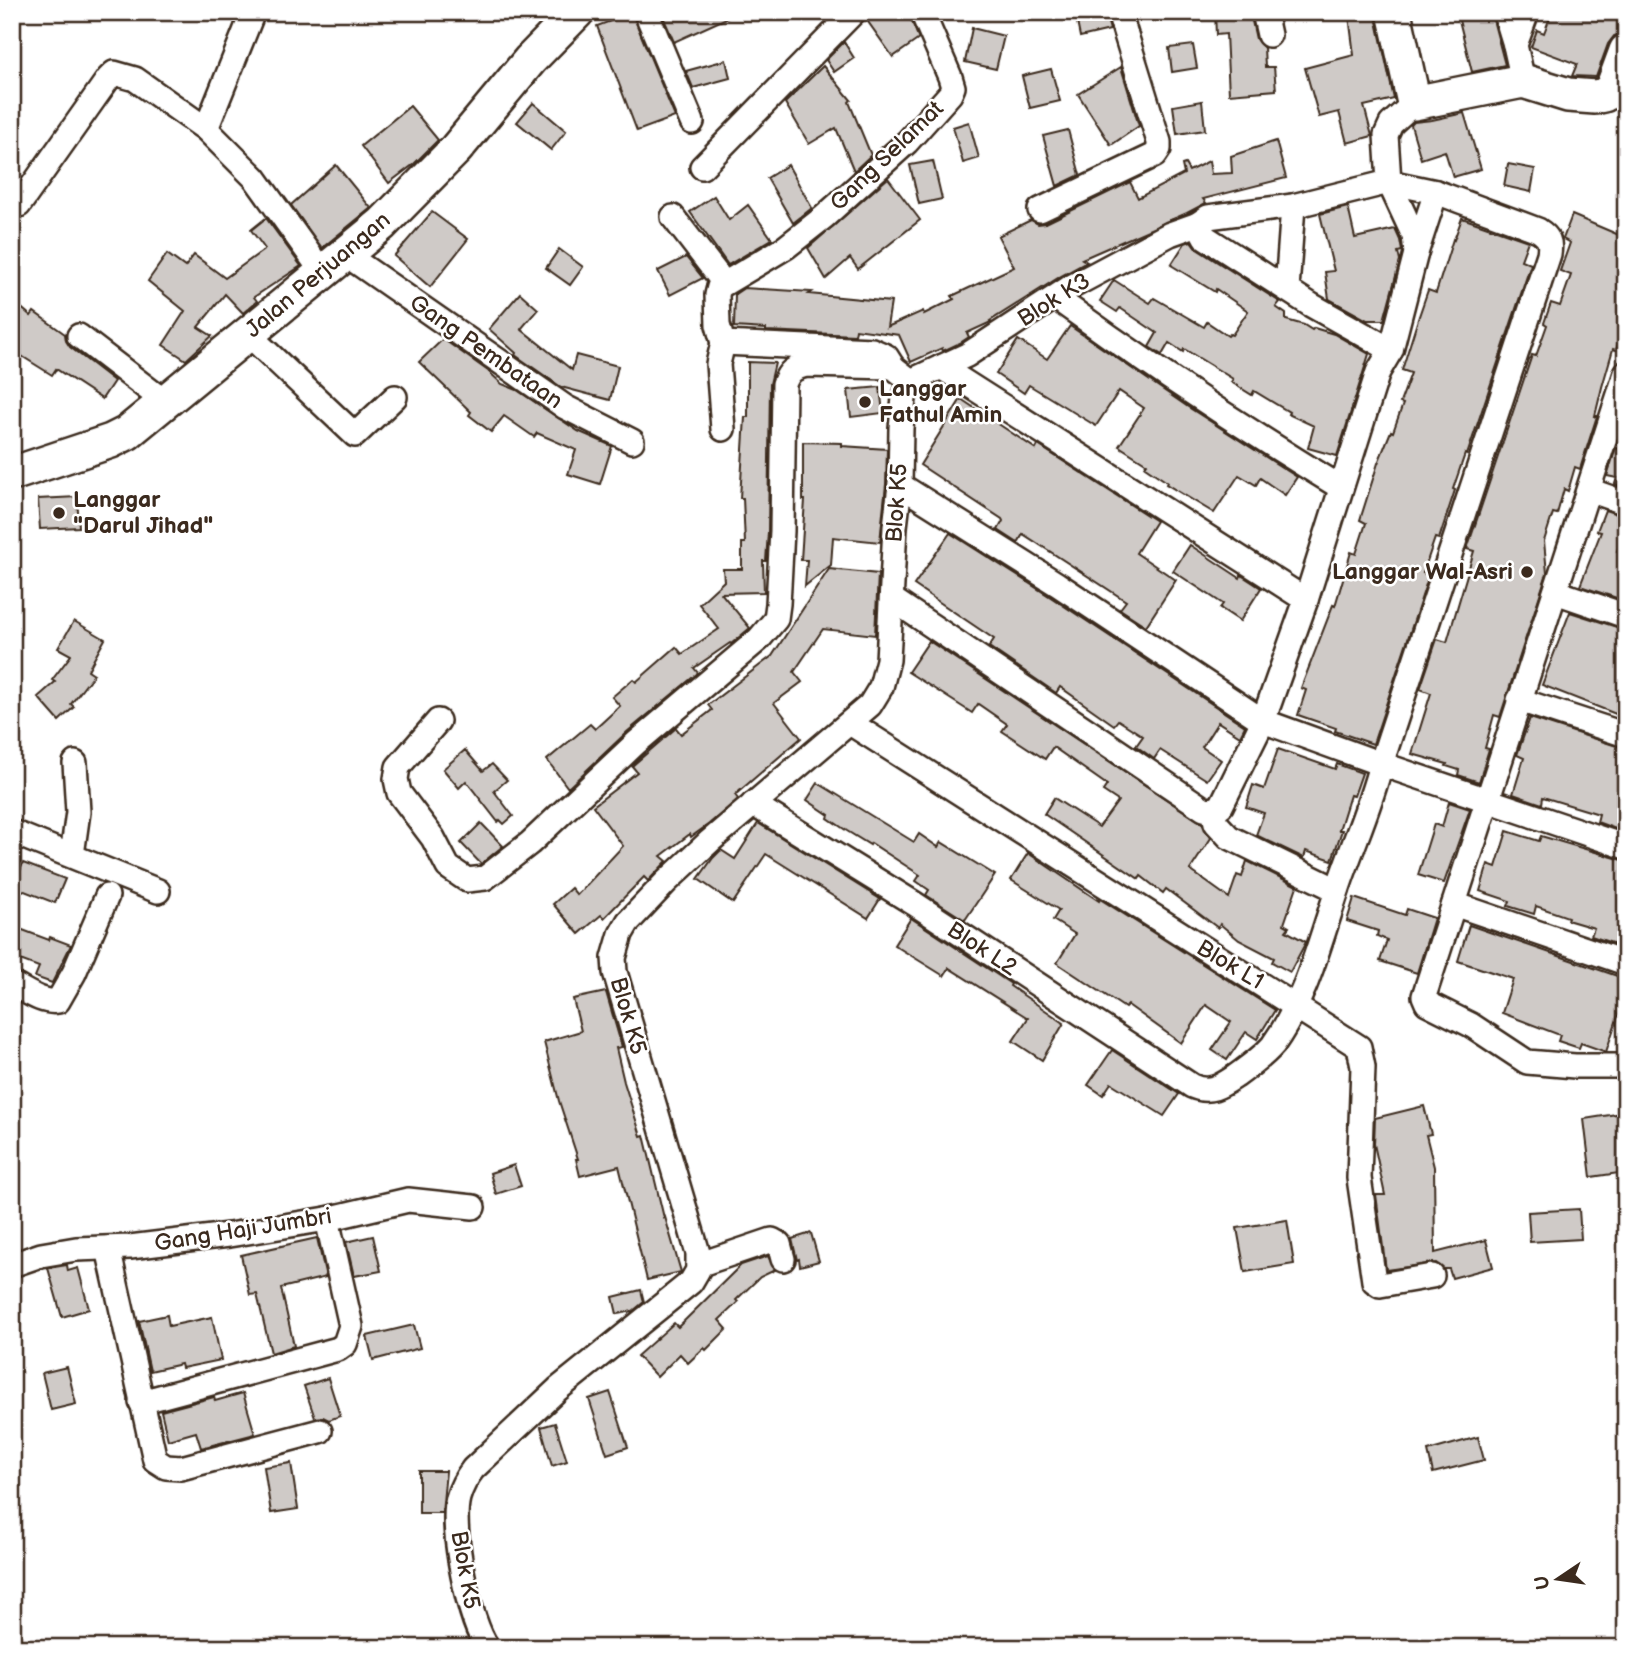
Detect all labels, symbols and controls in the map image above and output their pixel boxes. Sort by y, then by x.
street label: Gang Selamat [824,95,950,217]
street label: Jalan Perjuangan [240,206,396,344]
street label: Blok K3 [1013,267,1095,333]
street label: Gang Pembataan [404,289,568,415]
place label: Langgar Fathul Amin [879,375,1002,429]
marker: Langgar Fathul Amin [857,394,873,410]
street label: Blok K5 [880,462,914,544]
place label: Langgar "Darul Jihad" [73,486,213,540]
marker: Langgar "Darul Jihad" [51,505,67,521]
place label: Langgar Wal-Asri [1332,558,1513,586]
marker: Langgar Wal-Asri [1519,564,1535,580]
street label: Blok L2 [942,916,1023,982]
street label: Blok L1 [1191,934,1269,996]
street label: Blok K5 [604,974,652,1058]
street label: Gang Haji Jumbri [152,1202,334,1258]
street label: Blok K5 [444,1529,486,1611]
north arrow [1522,1544,1592,1614]
text: U [1530,1573,1556,1592]

